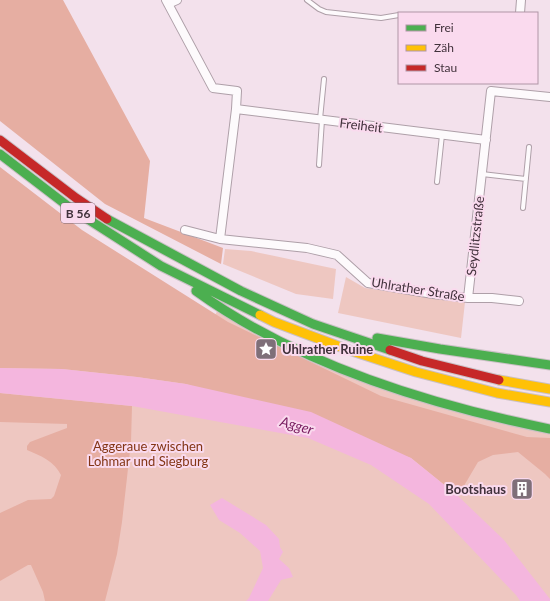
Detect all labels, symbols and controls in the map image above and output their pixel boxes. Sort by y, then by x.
legend [398,12,538,84]
text: Frei [434,20,454,35]
text: Zäh [434,40,454,55]
text: Stau [434,60,457,75]
street label: Freiheit [339,114,384,136]
street label: Seydlitzstraße [463,195,487,277]
road number: B 56 [61,203,95,223]
street label: Uhlrather Straße [370,274,466,304]
place icon: Uhlrather Ruine [253,336,279,362]
place label: Uhlrather Ruine [282,341,373,357]
water label: Agger [277,412,316,438]
park label: Aggeraue zwischen Lohmar und Siegburg [88,438,208,469]
building icon: Bootshaus [509,476,535,502]
place label: Bootshaus [445,481,506,497]

